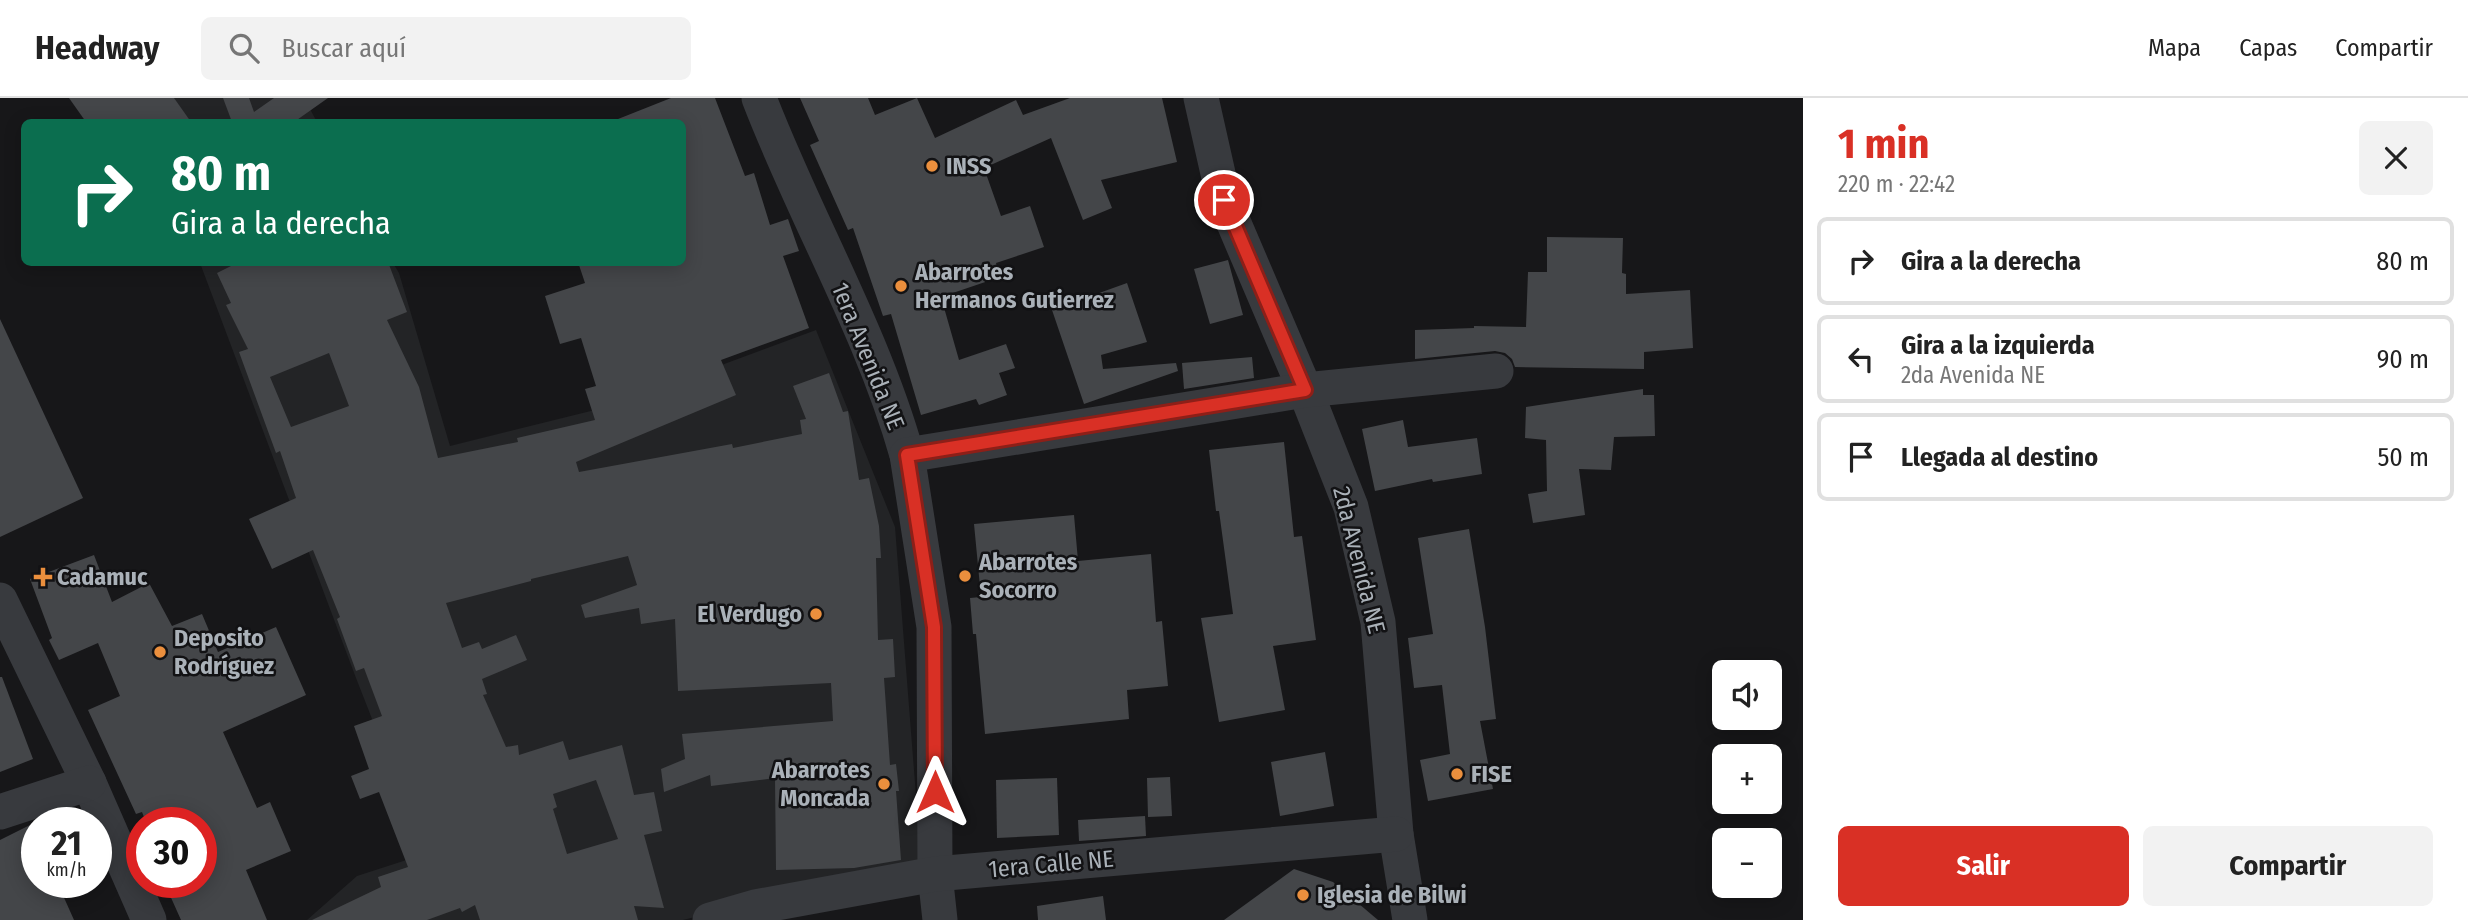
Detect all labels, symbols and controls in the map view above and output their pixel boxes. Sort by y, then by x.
search box [201,17,691,80]
text: Headway [35,28,159,68]
icon: search [225,29,263,67]
text: Buscar aquí [281,33,406,64]
text: Mapa [2148,34,2201,62]
text: Capas [2239,34,2297,62]
text: Compartir [2335,34,2433,62]
text: 1 min [1838,119,1929,169]
button: close [2359,121,2433,195]
text: 80 m [171,144,271,203]
icon: right [56,147,147,238]
place label: INSS [946,152,991,180]
marker: INSS [924,158,940,174]
pin [1194,170,1254,230]
text: 220 m · 22:42 [1838,170,1955,198]
icon: arrive [1205,181,1243,219]
text: Gira a la derecha [171,204,391,242]
icon: right [1842,242,1880,280]
text: Gira a la derecha [1901,246,2081,277]
text: 80 m [2376,246,2429,277]
place label: Abarrotes Hermanos Gutierrez [914,258,1114,314]
street label: 1era Avenida NE [826,278,910,434]
marker: Abarrotes Hermanos Gutierrez [893,278,909,294]
text: Gira a la izquierda [1901,330,2095,361]
icon: left [1842,340,1880,378]
text: 90 m [2377,344,2429,375]
text: 2da Avenida NE [1901,361,2045,389]
icon: arrive [1842,438,1880,476]
text: Llegada al destino [1901,442,2098,473]
text: 50 m [2377,442,2429,473]
street label: 2da Avenida NE [1327,484,1391,636]
place label: Abarrotes Socorro [978,548,1078,604]
place label: Cadamuc [57,563,148,591]
marker: Abarrotes Socorro [957,568,973,584]
marker: Cadamuc [35,569,51,585]
place label: El Verdugo [697,600,802,628]
marker: El Verdugo [808,606,824,622]
place label: Deposito Rodríguez [174,624,274,680]
marker: Deposito Rodríguez [152,644,168,660]
map controls [1712,660,1782,898]
button: sound [1712,660,1782,730]
button: + [1712,744,1782,814]
position arrow [898,755,972,829]
place label: Abarrotes Moncada [771,756,870,812]
place label: FISE [1471,760,1512,788]
marker: FISE [1449,766,1465,782]
marker: Abarrotes Moncada [876,776,892,792]
speed limit sign: 30 [126,807,217,898]
text: 21 [51,822,82,864]
button: Salir [1838,826,2129,906]
button: Compartir [2143,826,2433,906]
button: − [1712,828,1782,898]
street label: 1era Calle NE [987,845,1115,883]
text: km/h [46,859,87,881]
place label: Iglesia de Bilwi [1317,881,1467,909]
marker: Iglesia de Bilwi [1295,887,1311,903]

